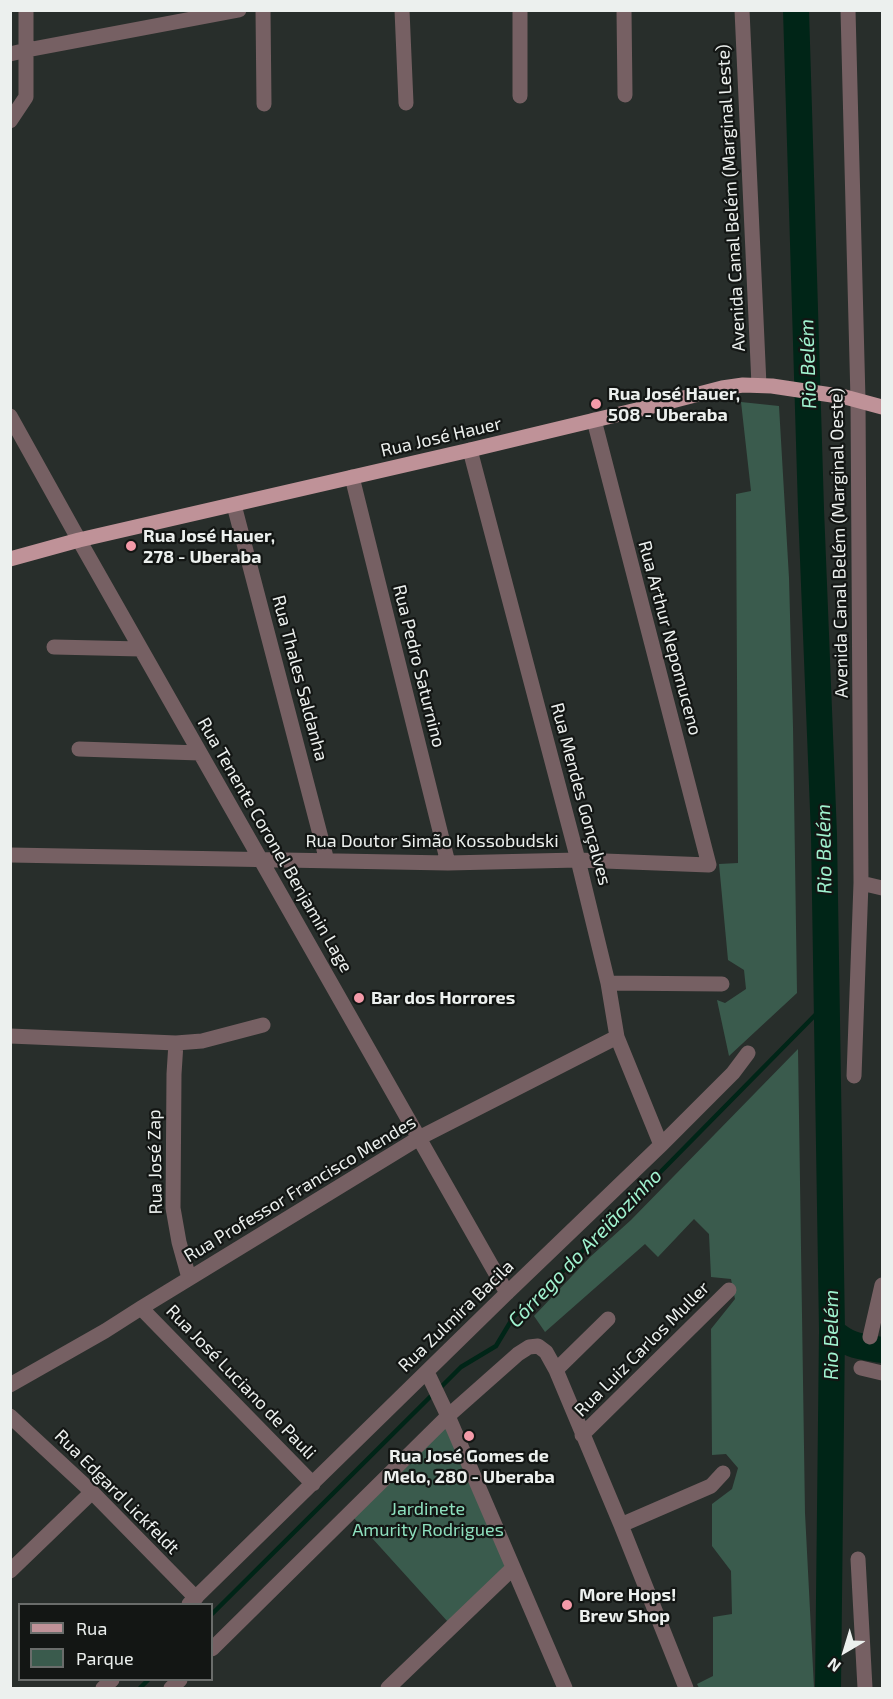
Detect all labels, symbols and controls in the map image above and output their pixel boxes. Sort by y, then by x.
street label: Avenida Canal Belém (Marginal Leste) [712,44,750,352]
water label: Rio Belém [794,319,822,409]
place label: Rua José Hauer, 508 - Uberaba [608,383,740,426]
street label: Avenida Canal Belém (Marginal Oeste) [825,388,853,698]
marker: Rua José Hauer, 508 - Uberaba [589,397,603,411]
street label: Rua José Hauer [378,413,504,461]
place label: Rua José Hauer, 278 - Uberaba [143,525,275,568]
street label: Rua Arthur Nepomuceno [634,538,706,738]
marker: Rua José Hauer, 278 - Uberaba [124,539,138,553]
street label: Rua Pedro Saturnino [388,582,450,750]
street label: Rua Thales Saldanha [267,593,333,763]
street label: Rua Mendes Gonçalves [546,700,616,888]
street label: Rua Tenente Coronel Benjamin Lage [193,714,357,976]
water label: Rio Belém [811,804,837,894]
street label: Rua Doutor Simão Kossobudski [305,830,559,852]
place label: Bar dos Horrores [371,987,515,1009]
marker: Bar dos Horrores [352,991,366,1005]
street label: Rua José Zap [143,1109,167,1215]
street label: Rua Professor Francisco Mendes [180,1111,420,1267]
water label: Córrego do Areiãozinho [503,1164,667,1332]
street label: Rua Zulmira Bacila [394,1255,518,1377]
street label: Rua Luiz Carlos Muller [570,1277,714,1421]
water label: Rio Belém [819,1290,843,1380]
street label: Rua José Luciano de Pauli [162,1300,320,1464]
street label: Rua Edgard Lickfeldt [50,1425,184,1559]
marker: Rua José Gomes de Melo, 280 - Uberaba [462,1429,476,1443]
place label: Rua José Gomes de Melo, 280 - Uberaba [383,1445,555,1488]
park label: Jardinete Amurity Rodrigues [352,1498,504,1540]
place label: More Hops! Brew Shop [579,1584,676,1626]
marker: More Hops! Brew Shop [560,1598,574,1612]
legend [18,1603,213,1681]
text: Rua [76,1617,107,1639]
north arrow [815,1621,875,1681]
text: Parque [76,1647,134,1669]
text: N [823,1655,844,1677]

